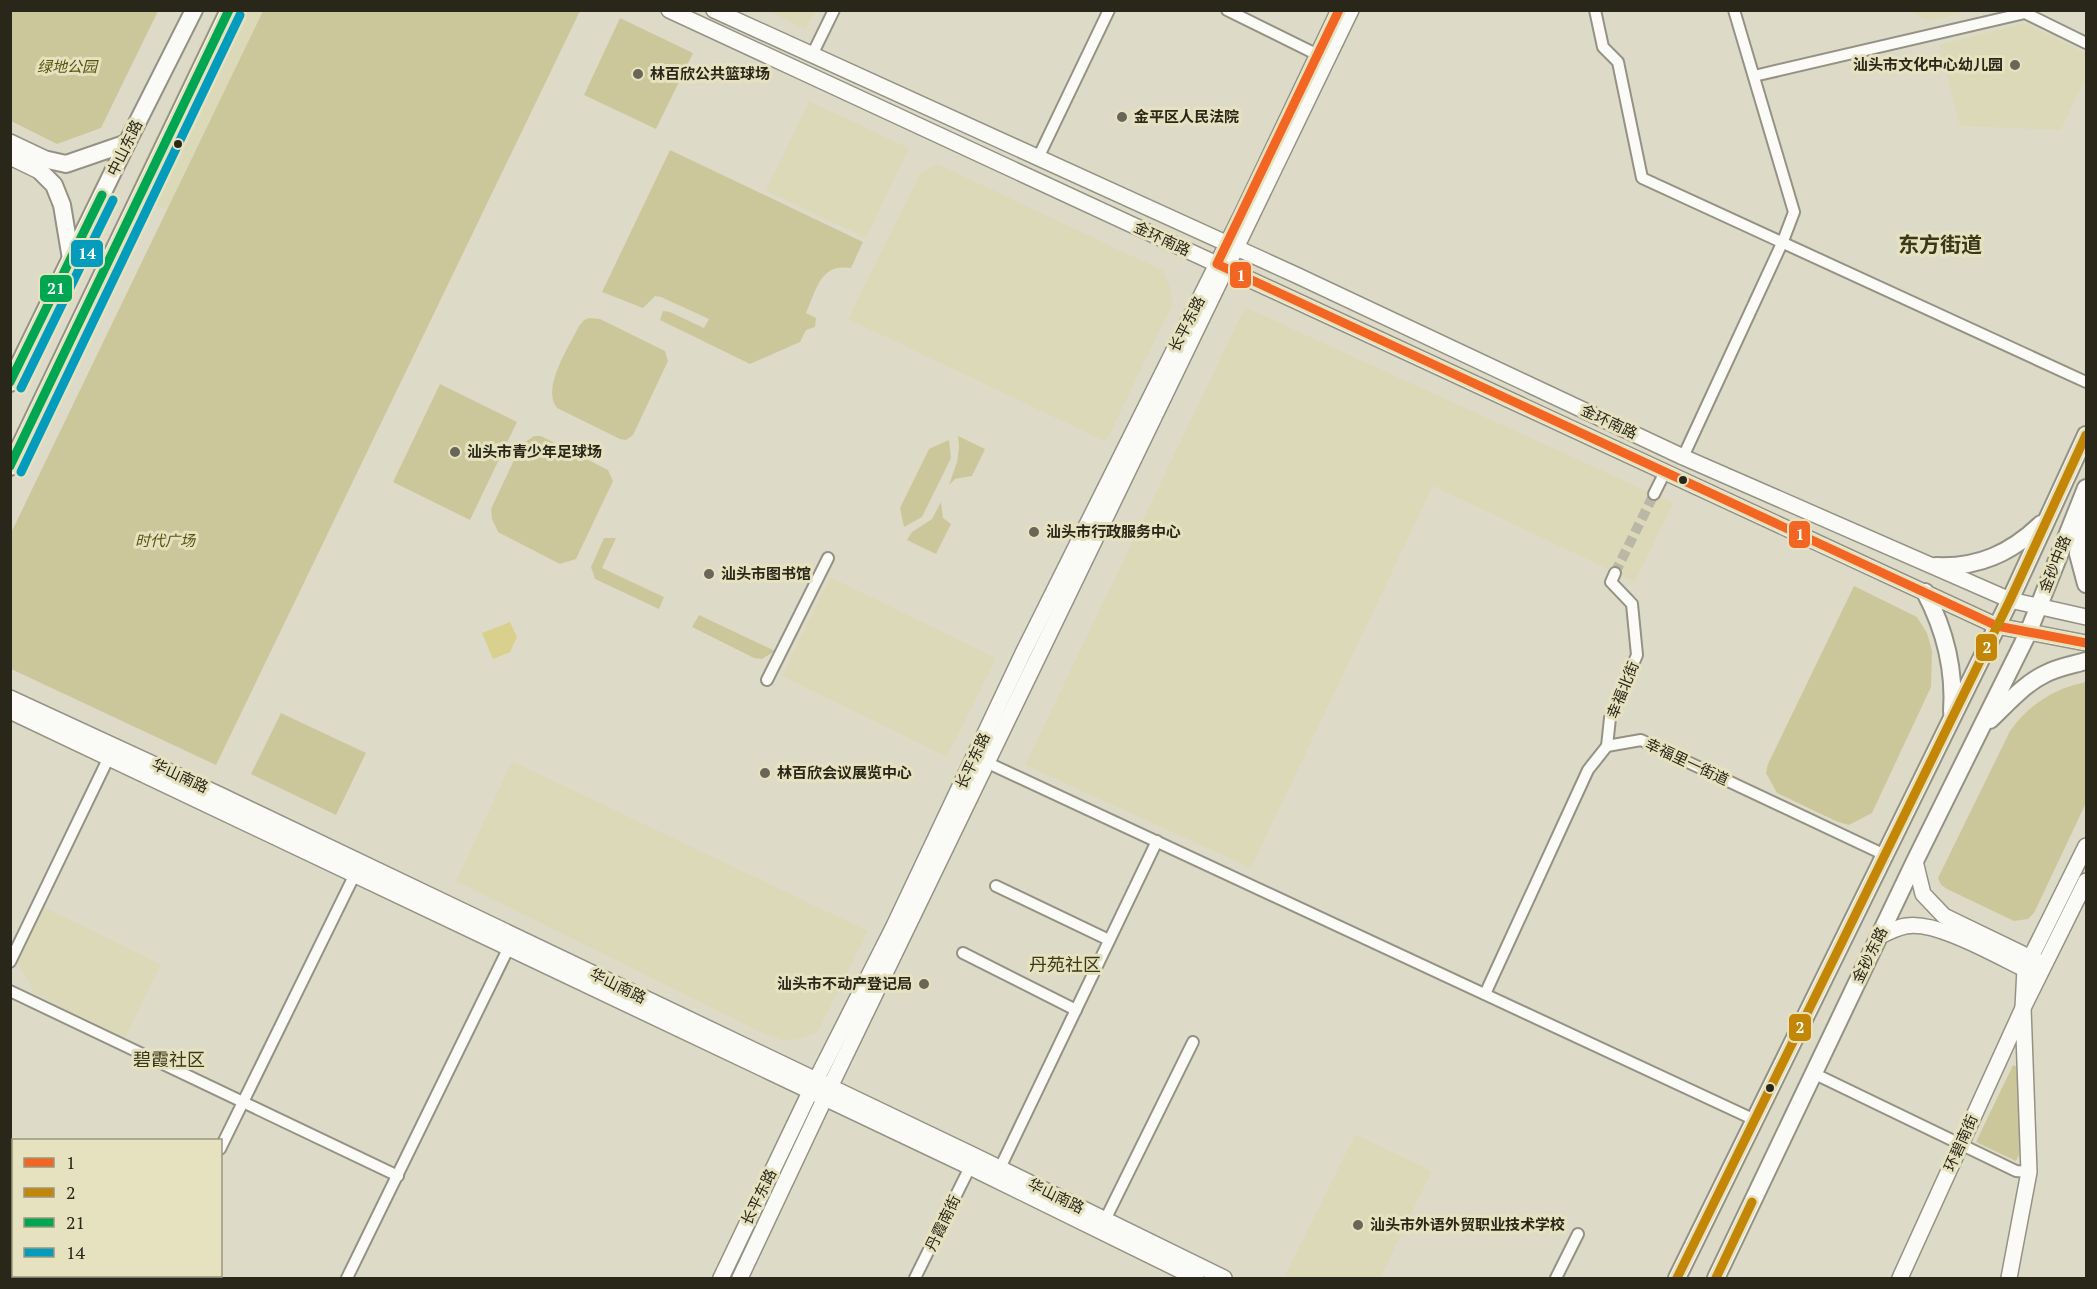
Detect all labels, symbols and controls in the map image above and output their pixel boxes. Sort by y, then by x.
place label: 汕头市文化中心幼儿园 [1853,54,2003,74]
park label: 绿地公园 [37,56,99,76]
marker: 汕头市文化中心幼儿园 [2008,58,2022,72]
place label: 林百欣公共篮球场 [650,63,770,83]
marker: 林百欣公共篮球场 [631,67,645,81]
place label: 金平区人民法院 [1134,106,1239,126]
marker: 金平区人民法院 [1115,110,1129,124]
street label: 中山东路 [102,116,146,179]
unlabelled marker [172,138,184,150]
street label: 金环南路 [1131,216,1194,260]
district label: 东方街道 [1898,230,1982,258]
line badge: 14 [70,239,104,268]
text: 14 [78,242,96,264]
line badge: 1 [1229,261,1252,289]
text: 1 [1236,264,1246,286]
line badge: 21 [39,274,73,303]
text: 21 [47,277,65,299]
street label: 长平东路 [1164,292,1209,355]
street label: 金环南路 [1578,399,1641,443]
place label: 汕头市青少年足球场 [467,441,602,461]
marker: 汕头市青少年足球场 [448,445,462,459]
unlabelled marker [1677,474,1689,486]
line badge: 1 [1788,520,1811,549]
place label: 汕头市行政服务中心 [1046,521,1181,541]
text: 1 [1795,523,1805,545]
marker: 汕头市行政服务中心 [1027,525,1041,539]
park label: 时代广场 [135,530,197,550]
street label: 金砂中路 [2034,532,2075,595]
place label: 汕头市图书馆 [721,563,811,583]
marker: 汕头市图书馆 [702,567,716,581]
line badge: 2 [1975,633,1998,662]
text: 2 [1982,636,1992,658]
street label: 幸福北街 [1602,658,1643,721]
street label: 长平东路 [950,729,994,792]
street label: 幸福里一街道 [1642,733,1732,789]
street label: 华山南路 [149,753,212,797]
place label: 林百欣会议展览中心 [777,762,912,782]
marker: 林百欣会议展览中心 [758,766,772,780]
street label: 金砂东路 [1847,923,1891,986]
district label: 丹苑社区 [1029,952,1101,976]
street label: 华山南路 [587,963,650,1007]
place label: 汕头市不动产登记局 [777,973,912,993]
marker: 汕头市不动产登记局 [917,977,931,991]
line badge: 2 [1788,1013,1812,1042]
text: 2 [1795,1016,1805,1038]
district label: 碧霞社区 [133,1047,205,1071]
unlabelled marker [1764,1082,1776,1094]
street label: 环碧南街 [1939,1111,1981,1174]
legend [12,1139,222,1277]
text: 1 [66,1150,76,1174]
street label: 长平东路 [736,1165,780,1228]
street label: 华山南路 [1025,1173,1088,1217]
text: 2 [66,1180,76,1204]
street label: 丹霞南街 [920,1191,964,1254]
text: 21 [66,1210,85,1234]
place label: 汕头市外语外贸职业技术学校 [1370,1214,1565,1234]
marker: 汕头市外语外贸职业技术学校 [1351,1218,1365,1232]
text: 14 [66,1240,86,1264]

